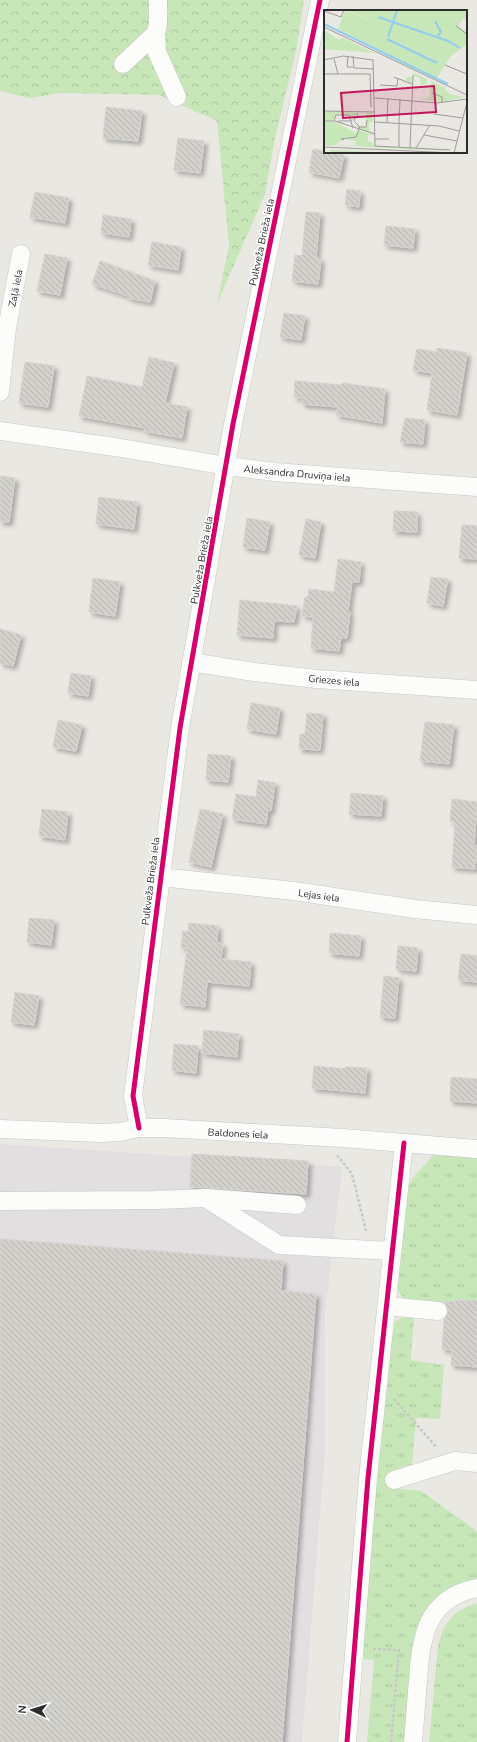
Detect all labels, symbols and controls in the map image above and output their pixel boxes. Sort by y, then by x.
inset map [324,10,467,153]
street label: Pulkveža Brieža iela [246,197,278,287]
street label: Zaļā iela [6,268,26,308]
street label: Aleksandra Druviņa iela [243,462,351,486]
street label: Pulkveža Brieža iela [187,515,217,605]
street label: Griezes iela [308,672,360,690]
street label: Pulkveža Brieža iela [139,836,163,926]
street label: Lejas iela [297,886,340,906]
street label: Baldones iela [207,1125,269,1143]
north arrow [12,1690,52,1730]
text: N [15,1705,30,1714]

